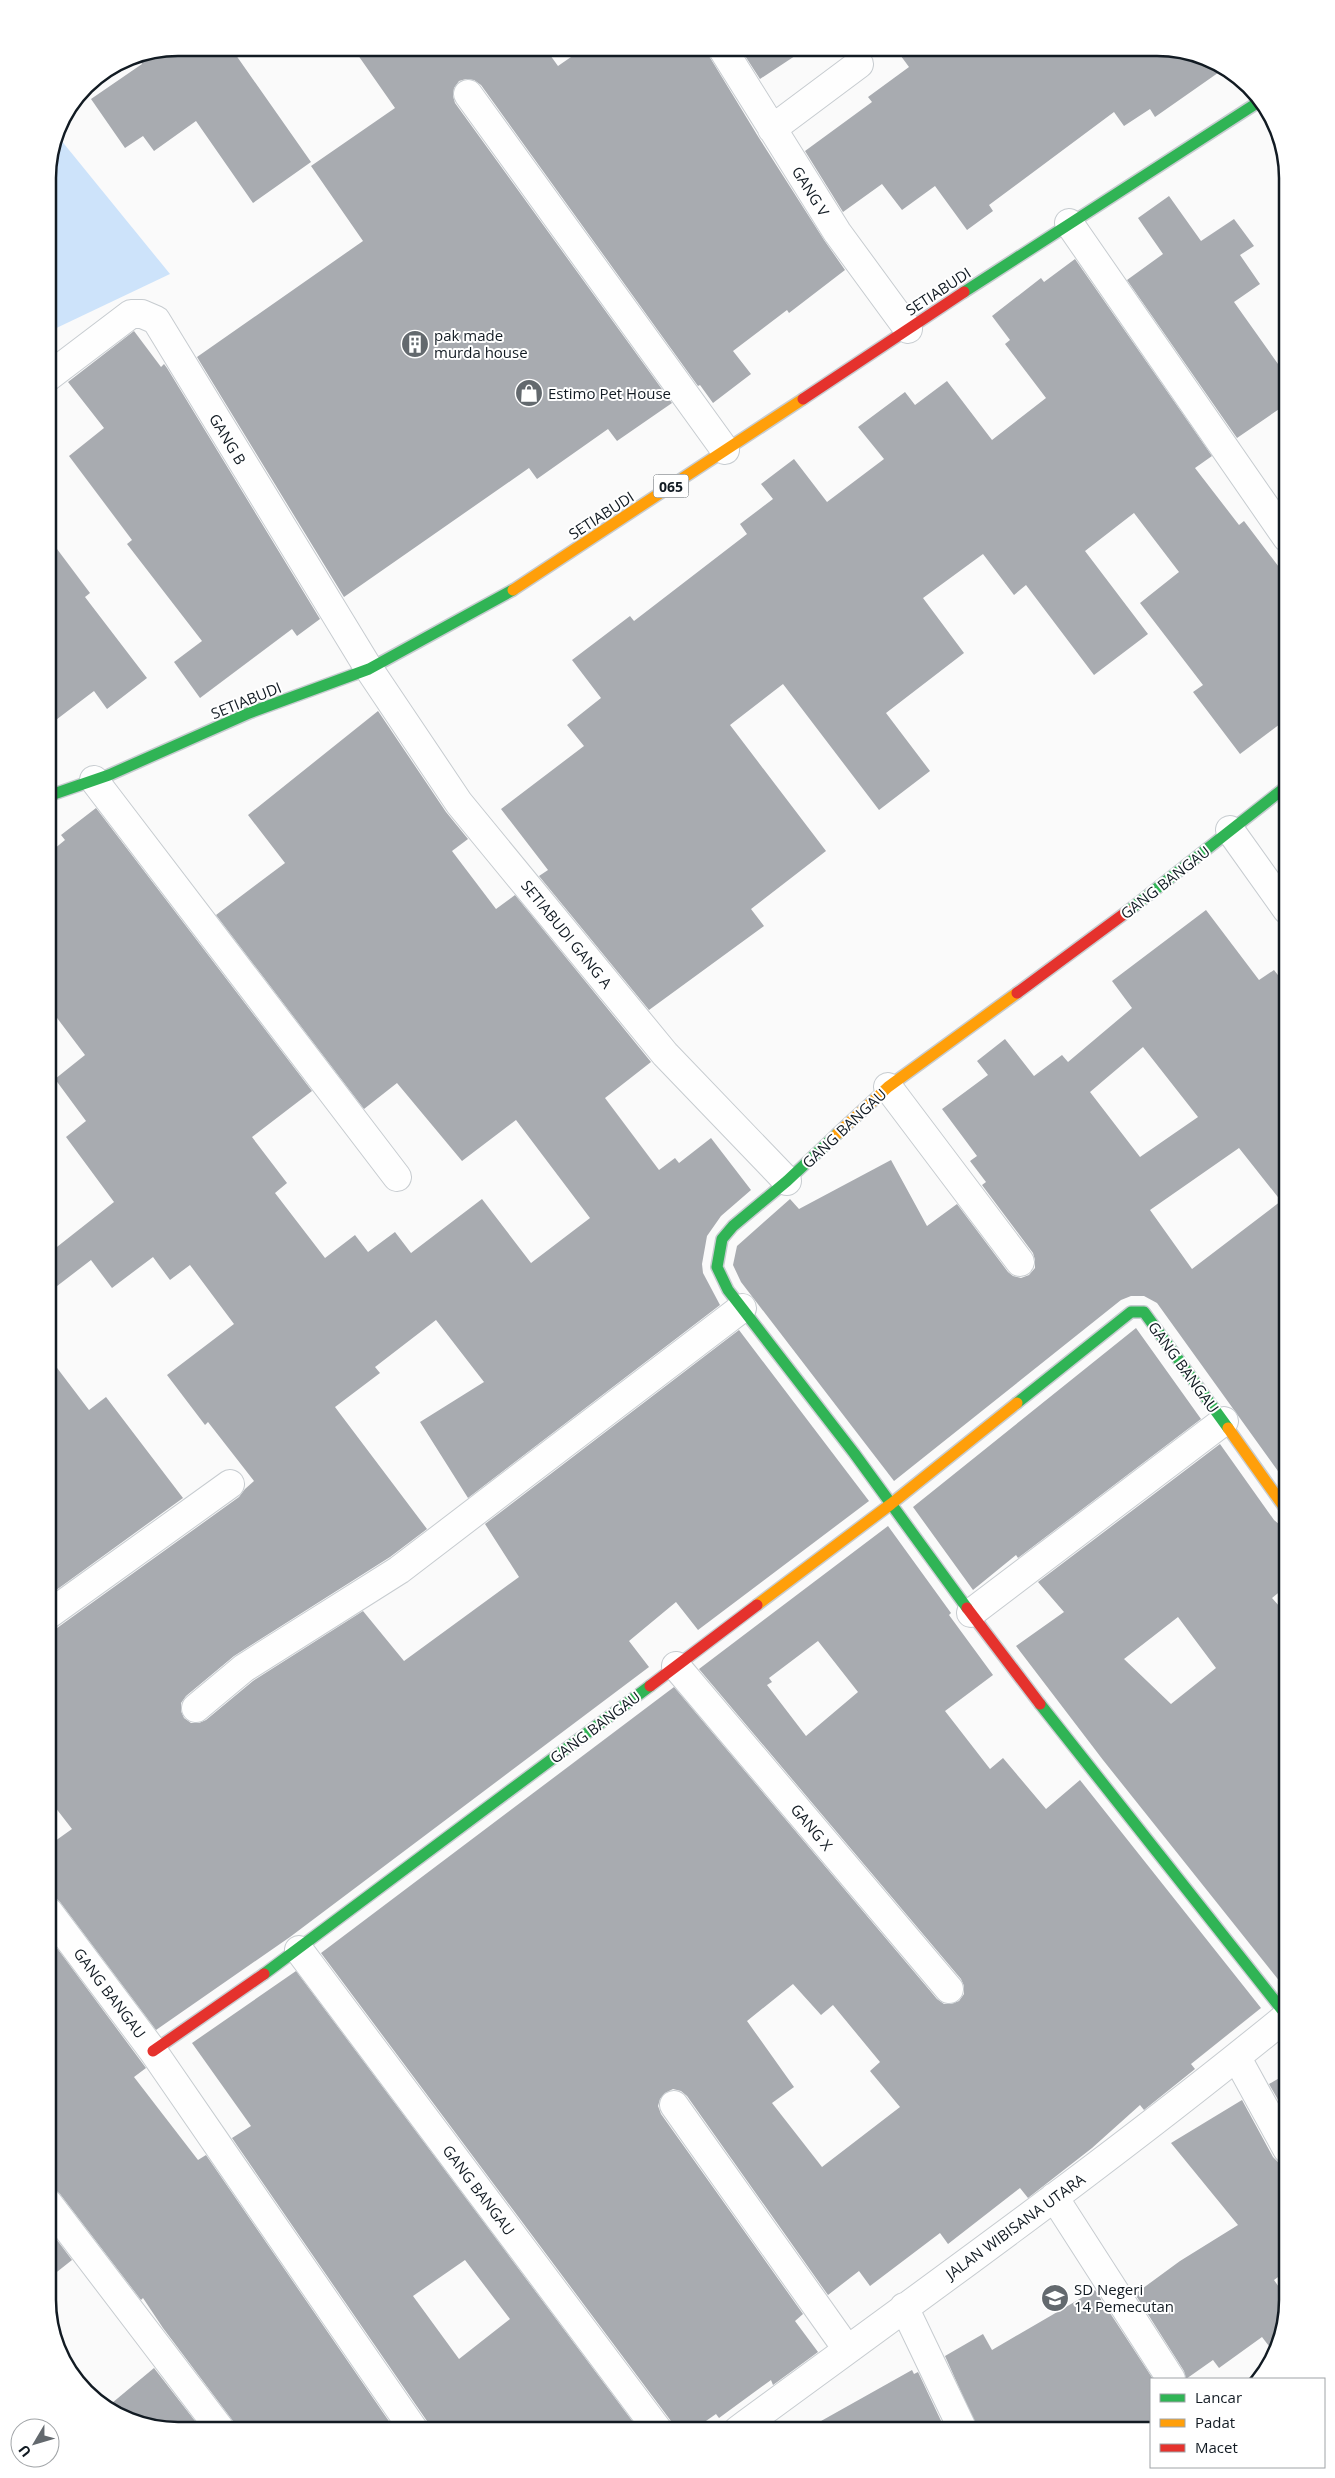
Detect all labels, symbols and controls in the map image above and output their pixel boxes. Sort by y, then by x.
street label: GANG V [788,162,834,220]
street label: SETIABUDI [901,262,975,320]
place label: pak made murda house [434,325,528,362]
building icon: pak made murda house [400,329,430,359]
shop icon: Estimo Pet House [514,378,544,408]
place label: Estimo Pet House [548,383,671,403]
street label: GANG B [205,410,251,468]
road number: 065 [654,474,688,498]
street label: SETIABUDI [564,486,638,544]
street label: SETIABUDI [208,677,284,723]
street label: GANG BANGAU [1116,841,1214,923]
street label: SETIABUDI GANG A [517,876,617,993]
street label: GANG BANGAU [798,1084,890,1172]
street label: GANG BANGAU [1144,1317,1224,1417]
street label: GANG BANGAU [546,1686,644,1768]
street label: GANG X [787,1799,838,1855]
street label: GANG BANGAU [69,1944,151,2042]
street label: GANG BANGAU [438,2141,520,2239]
street label: JALAN WIBISANA UTARA [940,2168,1089,2285]
place label: SD Negeri 14 Pemecutan [1074,2279,1174,2316]
school or university icon: SD Negeri 14 Pemecutan [1040,2283,1070,2313]
legend [1150,2378,1325,2468]
text: Lancar [1195,2387,1242,2407]
text: Padat [1195,2412,1235,2432]
north arrow [10,2418,60,2468]
text: Macet [1195,2437,1238,2457]
text: U [14,2441,35,2461]

